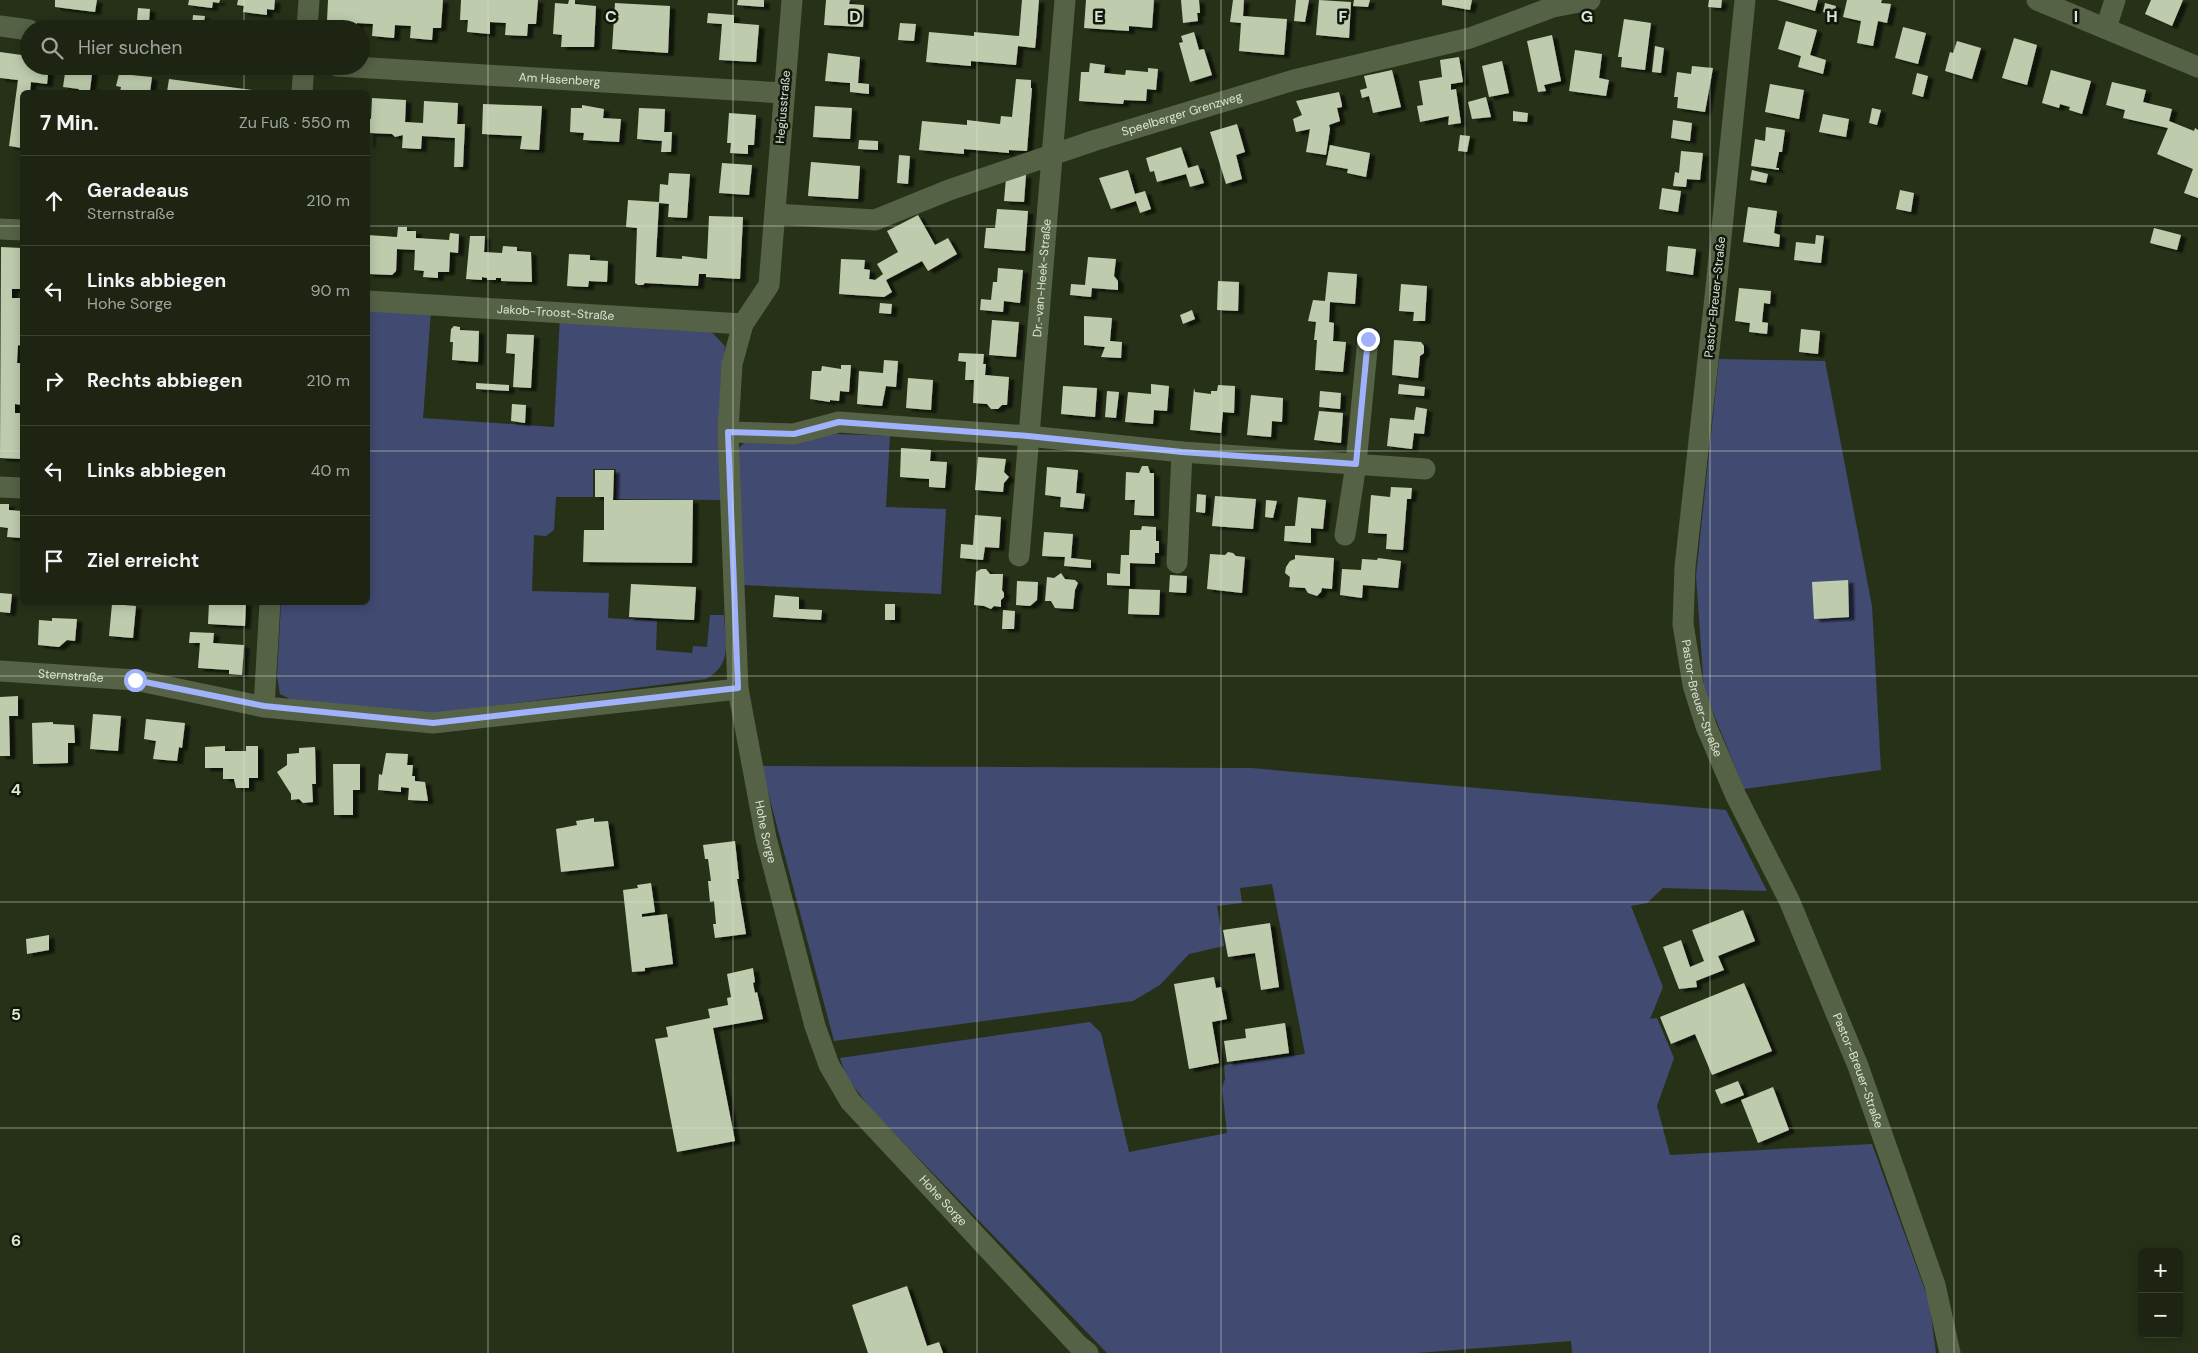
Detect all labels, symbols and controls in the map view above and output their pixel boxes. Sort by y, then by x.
text: C [605,6,617,27]
text: D [849,6,861,27]
text: E [1094,6,1104,27]
text: F [1339,6,1348,27]
text: G [1581,6,1593,27]
text: H [1826,6,1838,27]
text: I [2074,6,2078,27]
search box [20,20,370,75]
icon: search [38,34,66,62]
text: Hier suchen [78,35,182,60]
street label: Am Hasenberg [518,69,601,90]
street label: Hegiusstraße [772,70,794,144]
street label: Speelberger Grenzweg [1120,88,1244,140]
text: 7 Min. [40,109,99,137]
text: Zu Fuß · 550 m [239,112,350,133]
text: Geradeaus [87,178,189,203]
icon: ahead [40,187,68,215]
text: 210 m [306,190,350,211]
text: Sternstraße [87,203,175,224]
street label: Dr.-van-Heek-Straße [1029,218,1055,338]
street label: Pastor-Breuer-Straße [1701,235,1729,358]
text: Links abbiegen [87,268,226,293]
icon: left [40,277,68,305]
text: 90 m [310,280,350,301]
text: Hohe Sorge [87,293,172,314]
street label: Jakob-Troost-Straße [497,301,615,324]
route end [1357,328,1380,351]
icon: right [40,367,68,395]
text: Rechts abbiegen [87,368,242,393]
text: 210 m [306,370,350,391]
icon: left [40,457,68,485]
text: Links abbiegen [87,458,226,483]
text: 40 m [311,460,350,481]
icon: arrive [40,547,68,575]
text: Ziel erreicht [87,548,199,573]
street label: Pastor-Breuer-Straße [1678,638,1726,760]
street label: Sternstraße [38,666,104,686]
route start [124,669,147,692]
text: 4 [11,779,21,800]
street label: Hohe Sorge [751,799,780,865]
text: 5 [11,1004,21,1025]
street label: Pastor-Breuer-Straße [1829,1011,1887,1130]
street label: Hohe Sorge [915,1172,971,1230]
text: 6 [11,1230,21,1251]
map controls [2138,1248,2183,1338]
button: + [2138,1248,2183,1293]
button: − [2138,1293,2183,1338]

